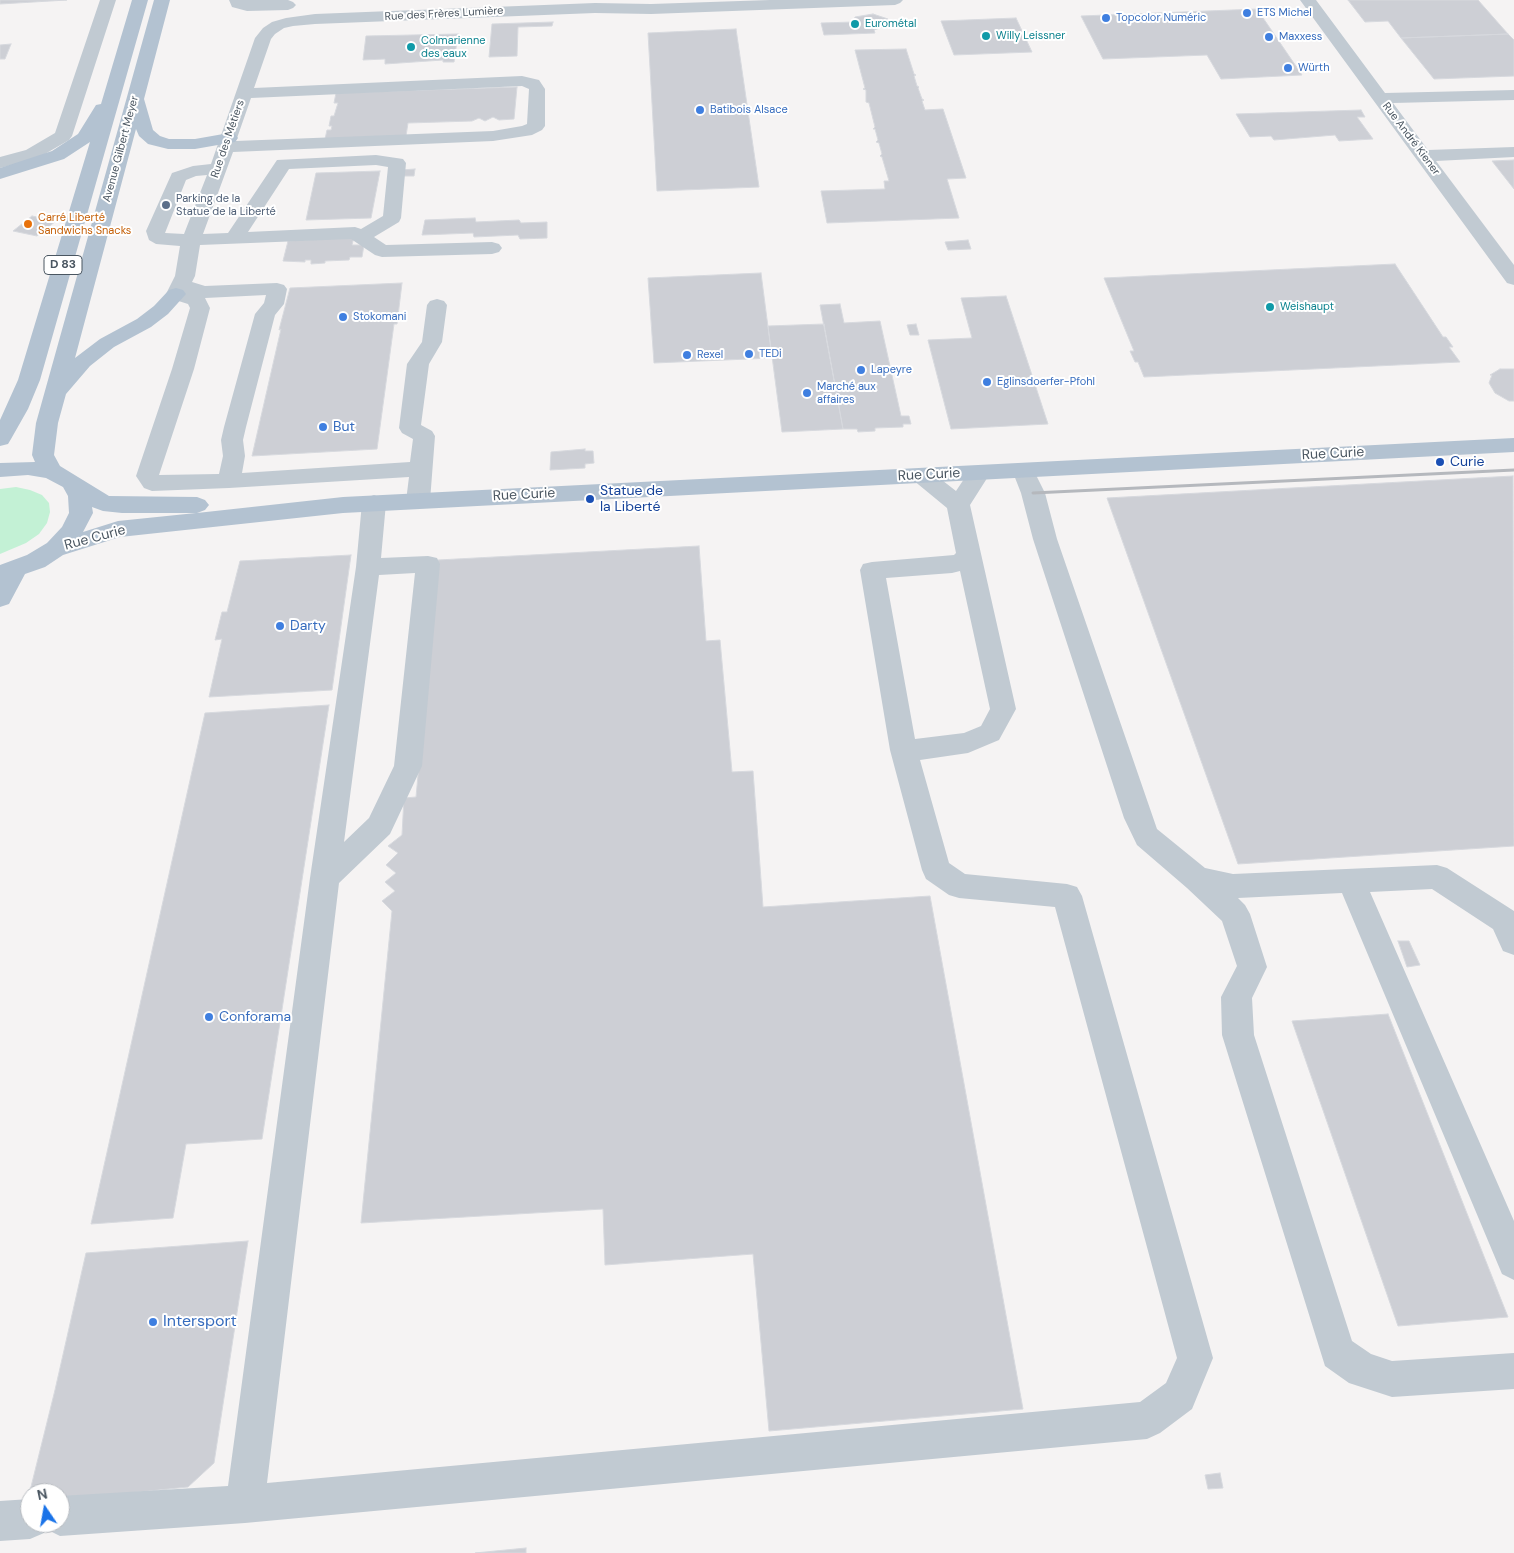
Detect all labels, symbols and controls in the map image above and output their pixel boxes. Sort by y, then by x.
street label: Rue des Frères Lumière [384,4,504,24]
place label: ETS Michel [1257,6,1312,20]
marker: ETS Michel [1241,7,1253,19]
place label: Topcolor Numéric [1116,11,1206,25]
marker: Topcolor Numéric [1100,12,1112,24]
place label: Eurométal [865,17,917,31]
marker: Eurométal [849,18,861,30]
place label: Willy Leissner [996,29,1065,43]
marker: Willy Leissner [980,30,992,42]
place label: Maxxess [1279,30,1322,44]
marker: Maxxess [1263,31,1275,43]
place label: Colmarienne des eaux [421,34,485,60]
marker: Colmarienne des eaux [405,41,417,53]
place label: Würth [1298,61,1330,75]
marker: Würth [1282,62,1294,74]
street label: Avenue Gilbert Meyer [100,94,142,204]
street label: Rue des Métiers [208,98,248,180]
street label: Rue André Kiener [1379,100,1443,178]
place label: Batibois Alsace [710,103,788,117]
marker: Batibois Alsace [694,104,706,116]
place label: Parking de la Statue de la Liberté [176,192,276,218]
marker: Parking de la Statue de la Liberté [160,199,172,211]
place label: Carré Liberté Sandwichs Snacks [38,211,131,237]
marker: Carré Liberté Sandwichs Snacks [22,218,34,230]
road number: D 83 [44,256,82,274]
place label: Weishaupt [1280,300,1334,314]
marker: Weishaupt [1264,301,1276,313]
place label: Stokomani [353,310,406,324]
marker: Stokomani [337,311,349,323]
place label: TEDi [759,347,782,361]
place label: Rexel [697,348,723,362]
marker: TEDi [743,348,755,360]
marker: Rexel [681,349,693,361]
place label: Lapeyre [871,363,912,377]
marker: Lapeyre [855,364,867,376]
place label: Eglinsdoerfer-Pfohl [997,375,1095,389]
marker: Eglinsdoerfer-Pfohl [981,376,993,388]
place label: Marché aux affaires [817,380,876,406]
marker: Marché aux affaires [801,387,813,399]
place label: But [333,419,355,435]
marker: But [317,421,329,433]
street label: Rue Curie [1301,444,1365,464]
place label: Curie [1450,454,1485,470]
marker: Curie [1434,456,1446,468]
street label: Rue Curie [897,465,961,485]
place label: Statue de la Liberté [600,483,663,516]
street label: Rue Curie [492,485,556,505]
marker: Statue de la Liberté [584,493,596,505]
street label: Rue Curie [63,522,127,554]
place label: Darty [290,618,326,634]
marker: Darty [274,620,286,632]
place label: Conforama [219,1009,291,1025]
marker: Conforama [203,1011,215,1023]
place label: Intersport [163,1312,237,1332]
marker: Intersport [147,1316,159,1328]
north arrow [20,1483,70,1533]
text: N [35,1484,49,1504]

